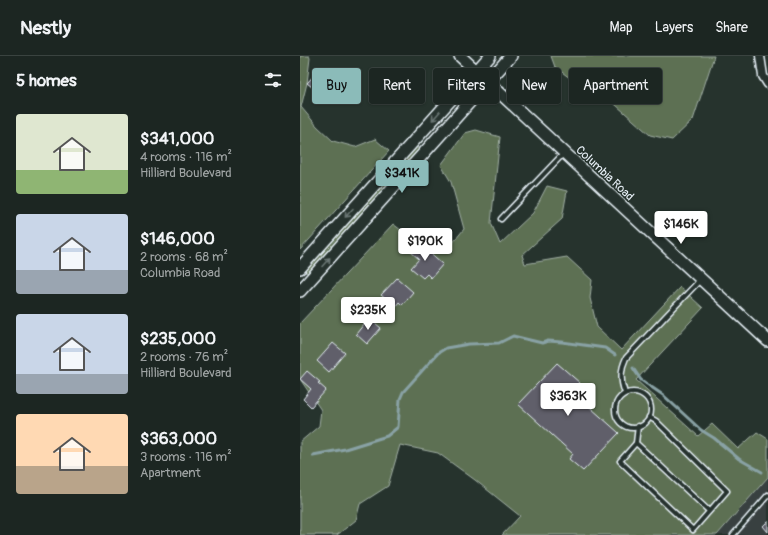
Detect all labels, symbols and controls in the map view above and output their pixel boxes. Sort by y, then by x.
text: Nestly [20,16,71,40]
text: Map [610,19,633,36]
text: Layers [655,19,693,36]
text: Share [715,19,748,36]
chip: Buy [312,68,361,104]
chip: Rent [369,68,425,104]
chip: Filters [433,68,499,104]
chip: New [507,68,561,104]
chip: Apartment [569,68,662,104]
icon: filters [262,69,284,91]
text: 5 homes [16,70,77,91]
one-way arrow [431,111,441,121]
text: $341,000 [140,128,214,149]
icon: home [48,130,96,178]
street label: Columbia Road [572,143,637,204]
text: 4 rooms · 116 m² [140,149,232,165]
pin: $341K [374,160,430,194]
text: Hilliard Boulevard [140,165,232,181]
text: $341K [385,165,419,181]
one-way arrow [344,207,353,218]
pin: $146K [653,211,709,245]
text: $146K [663,216,699,232]
text: $146,000 [140,228,215,249]
pin: $190K [397,228,453,262]
icon: home [48,230,96,278]
text: $190K [407,233,443,249]
text: 2 rooms · 68 m² [140,249,228,265]
one-way arrow [321,257,331,267]
text: Columbia Road [140,265,220,281]
pin: $235K [340,297,396,331]
text: $235K [350,302,386,318]
text: $235,000 [140,328,216,349]
icon: home [48,330,96,378]
text: 2 rooms · 76 m² [140,349,228,365]
text: Hilliard Boulevard [140,365,232,381]
pin: $363K [540,383,596,417]
text: $363K [550,388,586,404]
text: $363,000 [140,428,217,449]
icon: home [48,430,96,478]
text: 3 rooms · 116 m² [140,449,232,465]
text: Apartment [140,465,201,481]

